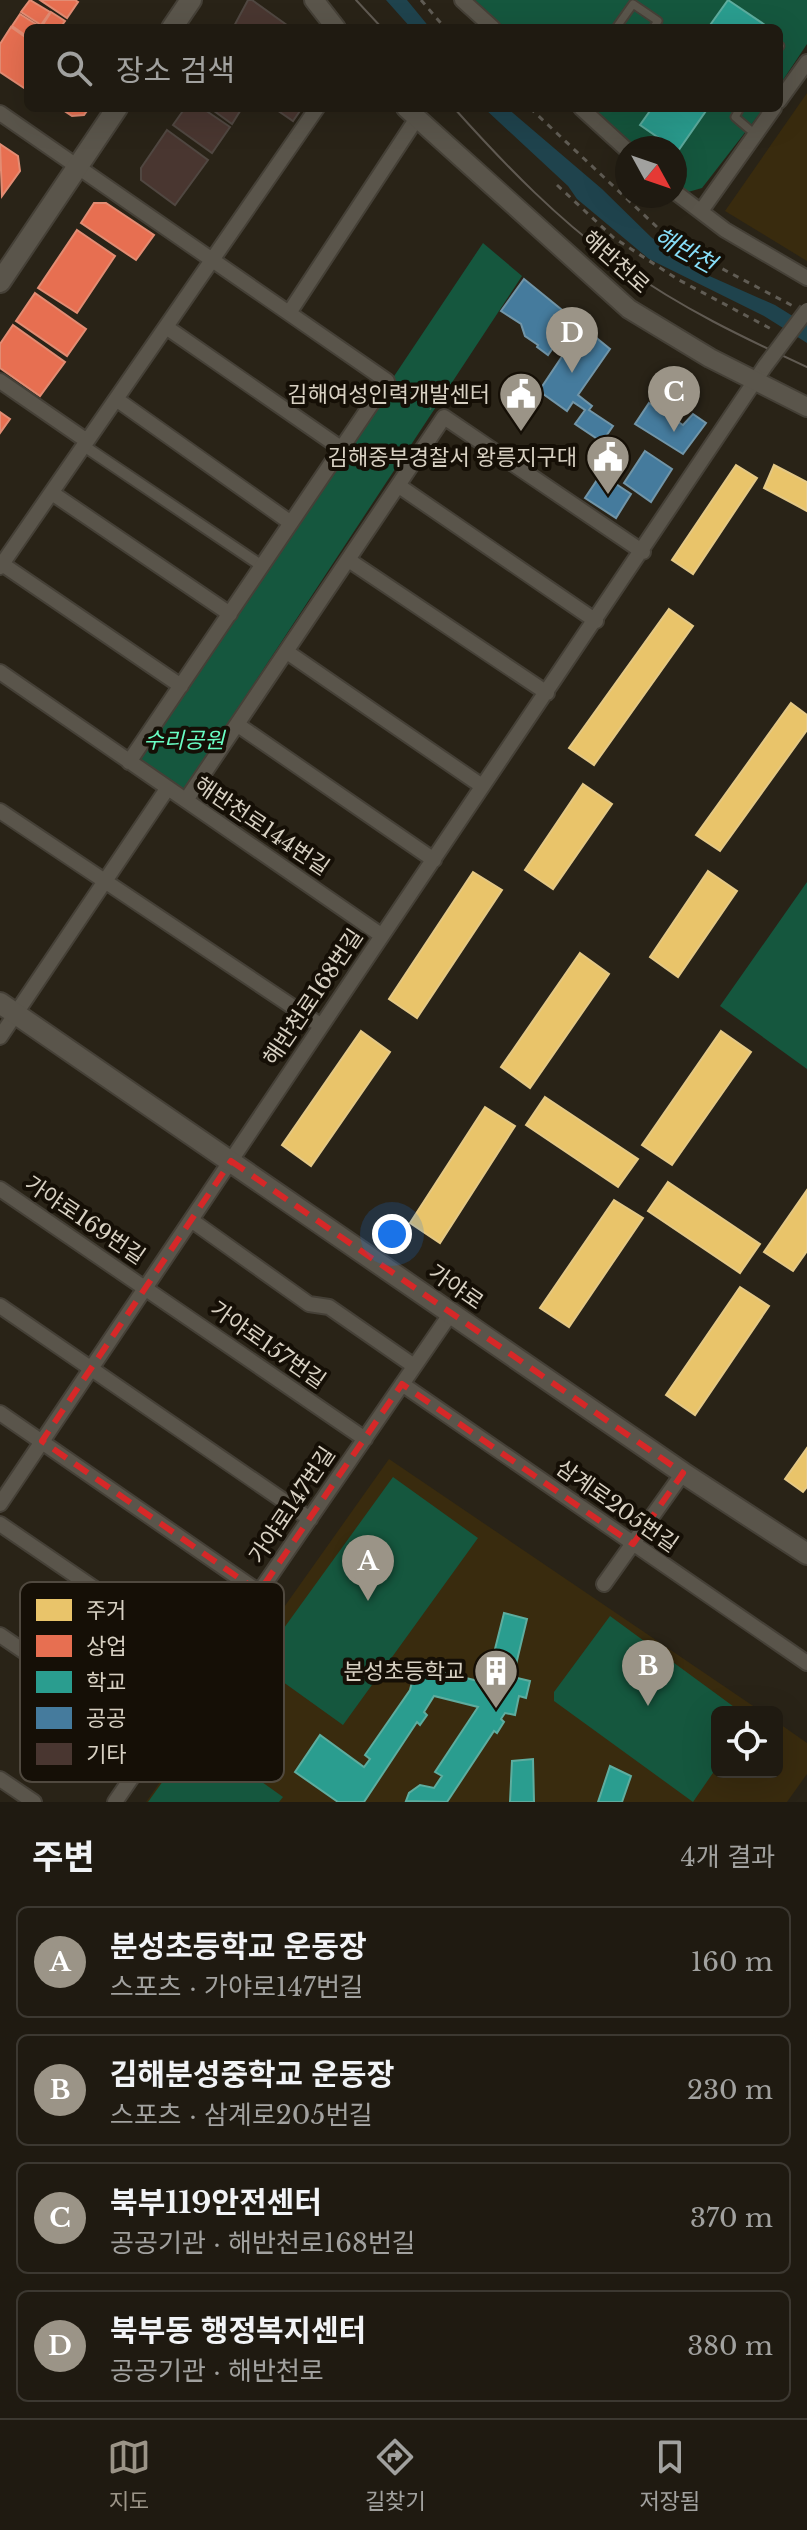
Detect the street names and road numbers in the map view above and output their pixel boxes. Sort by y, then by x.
street label: 해반천로 [577,225,655,299]
street label: 해반천로144번길 [189,771,335,881]
street label: 해반천로168번길 [257,924,369,1070]
street label: 가야로169번길 [20,1170,150,1270]
street label: 가야로 [423,1259,489,1315]
street label: 가야로157번길 [205,1295,331,1395]
street label: 가야로147번길 [243,1442,341,1568]
street label: 삼계로205번길 [551,1454,683,1558]

